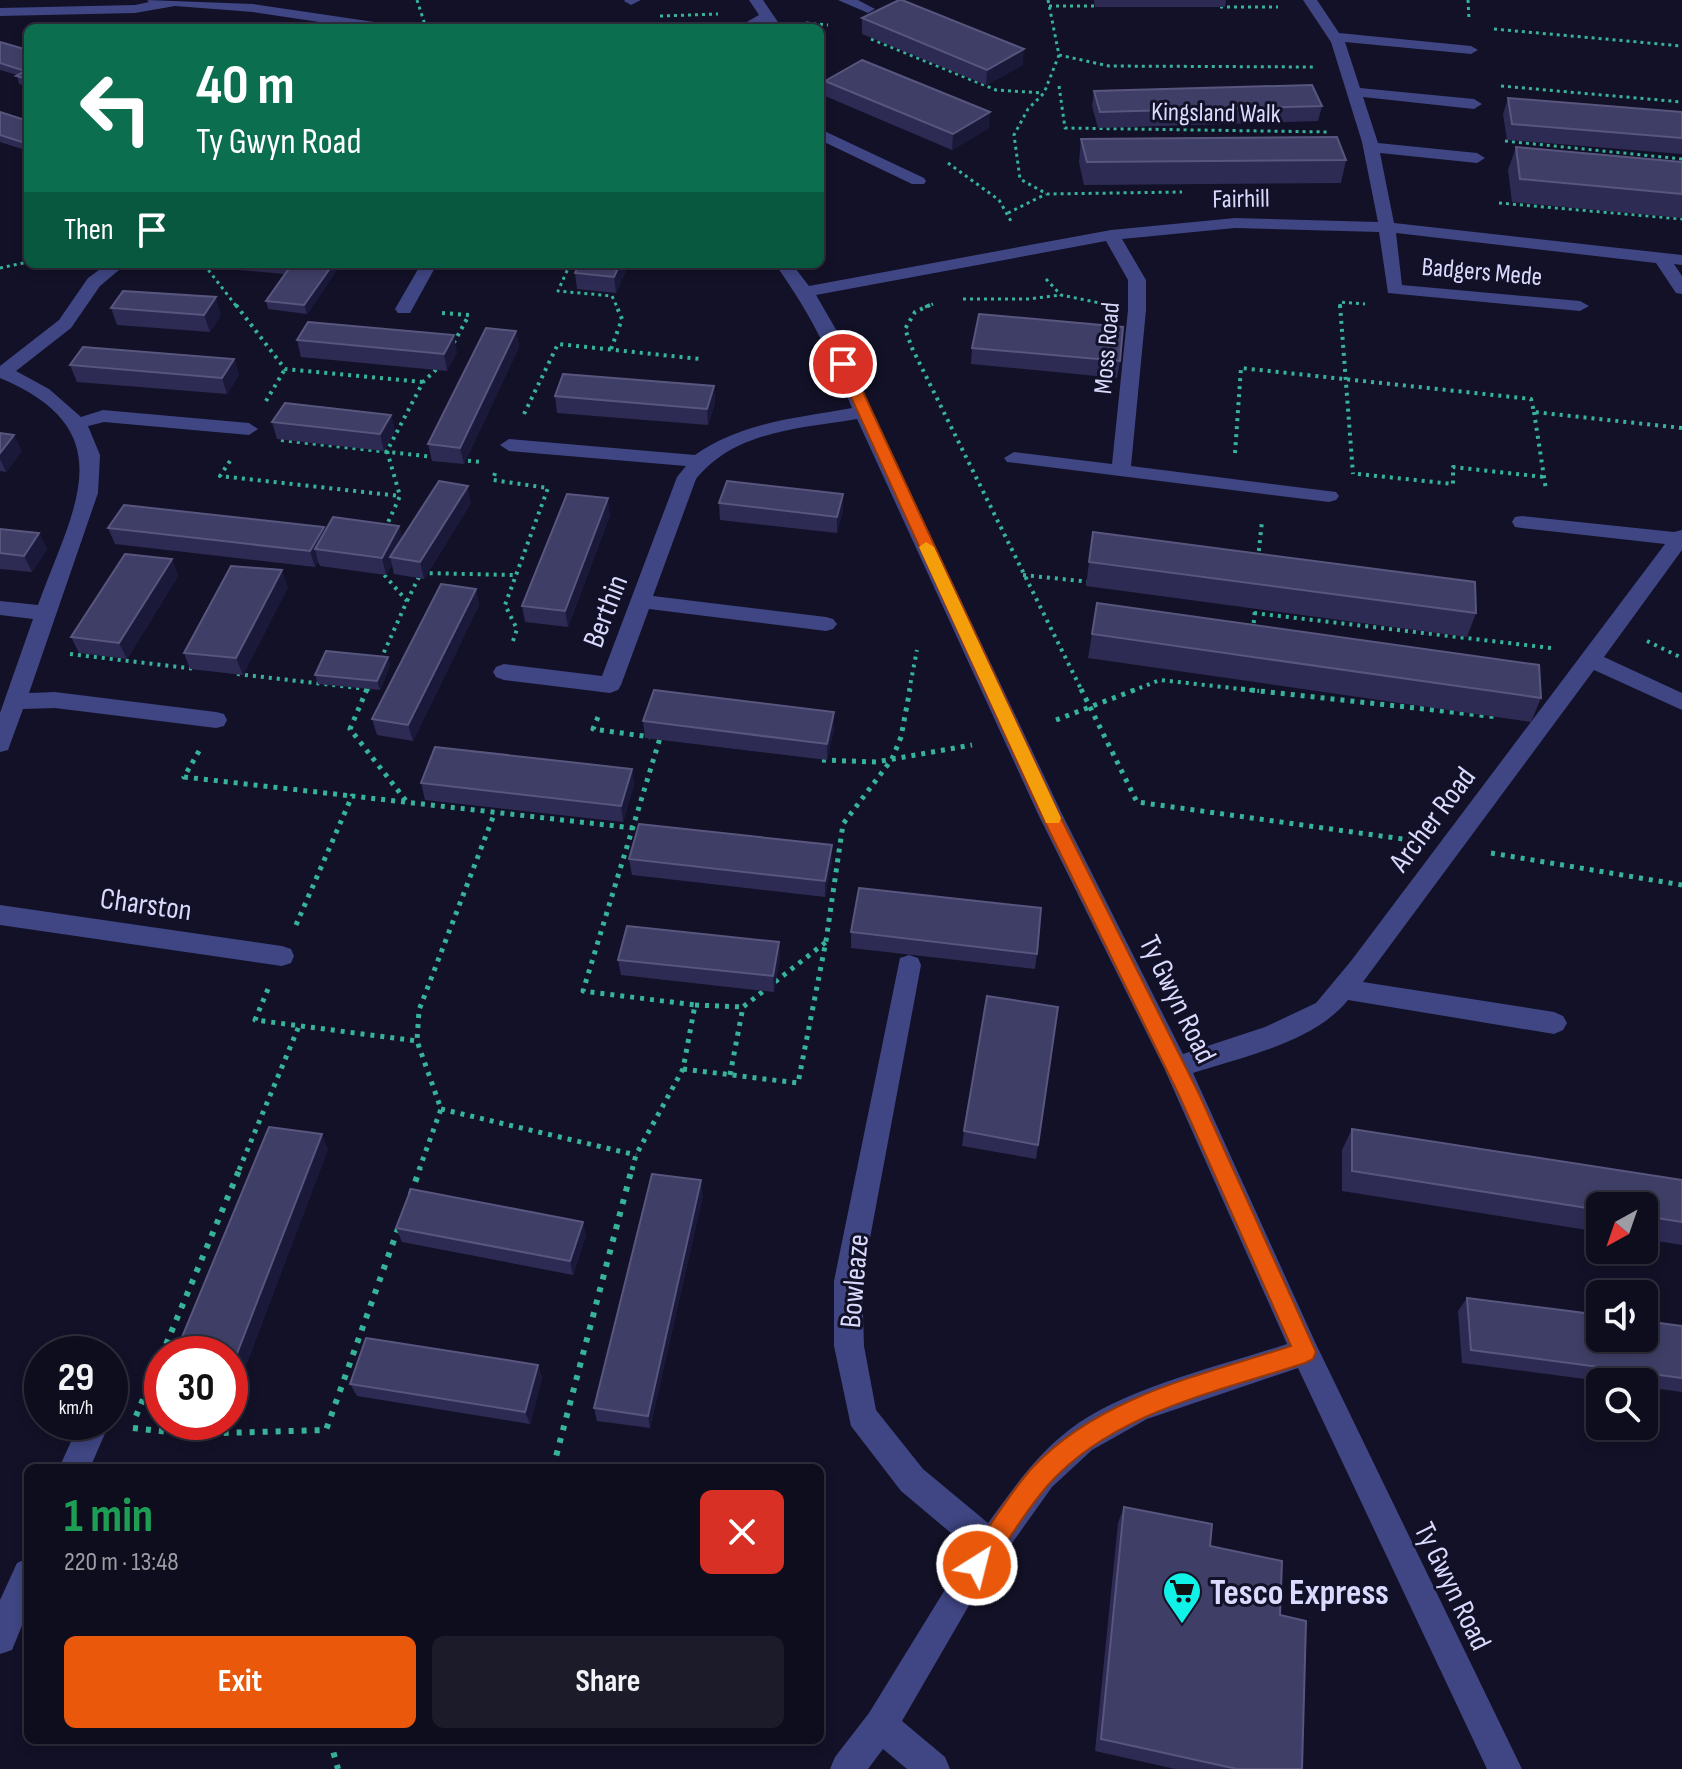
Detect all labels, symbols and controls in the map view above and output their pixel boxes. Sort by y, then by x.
text: 40 m [196,53,295,120]
icon: left [64,56,168,160]
street label: Kingsland Walk [1151,97,1281,130]
text: Ty Gwyn Road [196,121,361,164]
street label: Fairhill [1212,184,1270,215]
icon: arrive [130,208,174,252]
text: Then [64,212,114,248]
street label: Badgers Mede [1420,252,1543,293]
street label: Moss Road [1088,301,1127,395]
pin [809,330,877,398]
icon: arrive [821,342,865,386]
street label: Berthin [576,570,636,653]
street label: Archer Road [1381,760,1484,880]
street label: Charston [98,881,194,929]
street label: Ty Gwyn Road [1131,930,1224,1069]
north arrow [1586,1192,1658,1264]
map controls [1586,1192,1658,1440]
street label: Bowleaze [833,1233,877,1330]
button: sound [1586,1280,1658,1352]
speed limit sign: 30 [144,1336,248,1440]
text: 29 [58,1354,94,1402]
button: search [1586,1368,1658,1440]
text: km/h [59,1396,93,1420]
text: 1 min [64,1488,153,1545]
button: close [700,1490,784,1574]
street label: Ty Gwyn Road [1406,1517,1499,1656]
position arrow [935,1523,1019,1607]
text: 220 m · 13:48 [64,1547,179,1578]
supermarket icon: Tesco Express [1161,1570,1203,1625]
place label: Tesco Express [1210,1572,1389,1615]
button: Exit [64,1636,416,1728]
button: Share [432,1636,784,1728]

